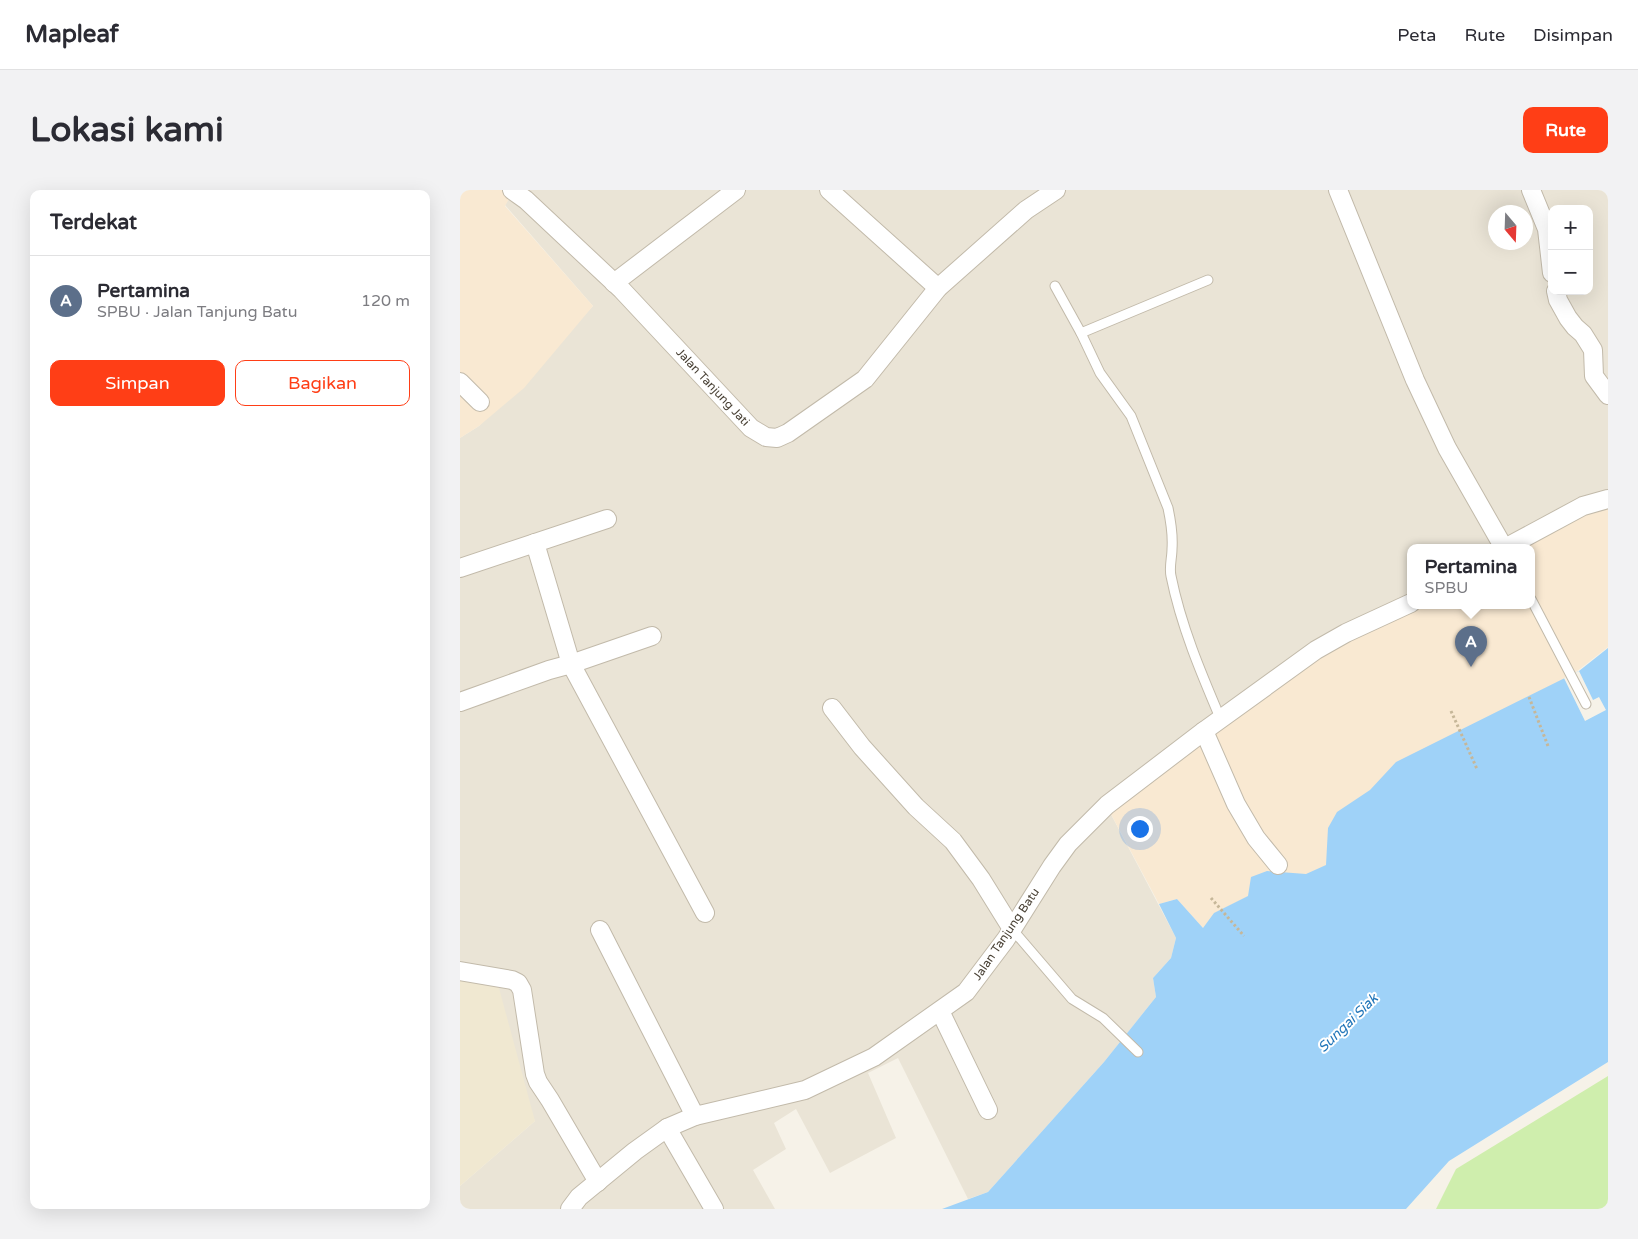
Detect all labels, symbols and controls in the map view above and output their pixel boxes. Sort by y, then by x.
text: Mapleaf [25,20,119,49]
text: Peta [1397,24,1436,46]
text: Rute [1464,24,1505,46]
text: Disimpan [1533,24,1613,46]
button: Rute [1523,107,1608,153]
text: Lokasi kami [30,109,224,151]
north arrow [1488,205,1533,250]
map controls [1548,205,1593,295]
button: + [1548,205,1593,250]
text: Terdekat [50,210,137,235]
button: − [1548,250,1593,295]
text: Pertamina [97,280,190,302]
text: A [60,291,72,311]
text: 120 m [361,291,410,311]
text: SPBU · Jalan Tanjung Batu [97,302,297,322]
street label: Jalan Tanjung Jati [673,345,753,429]
button: Simpan [50,360,225,406]
button: Bagikan [235,360,410,406]
popup [1407,544,1535,609]
text: Pertamina [1425,556,1517,578]
text: SPBU [1425,578,1468,598]
pin: A [1455,626,1487,667]
your location [1127,816,1153,842]
street label: Jalan Tanjung Batu [970,885,1042,983]
water label: Sungai Siak [1314,989,1383,1056]

